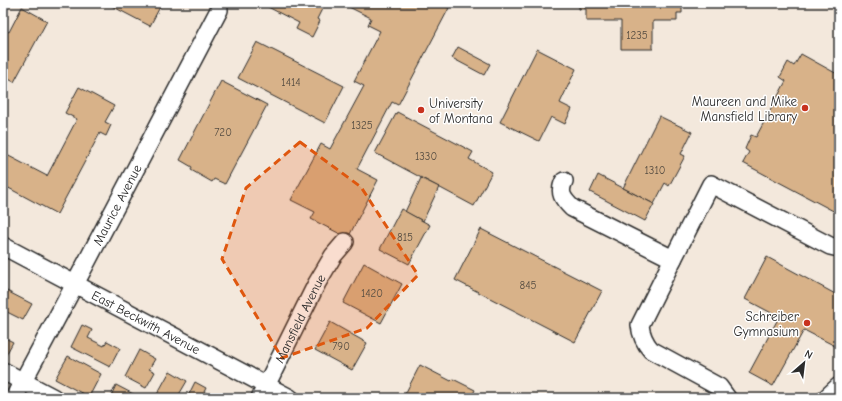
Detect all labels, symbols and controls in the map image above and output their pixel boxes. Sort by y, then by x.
house number: 1235 [626,29,648,42]
house number: 1414 [281,76,301,89]
place label: Maureen and Mike Mansfield Library [692,94,797,124]
place label: University of Montana [429,96,493,126]
marker: Maureen and Mike Mansfield Library [800,103,810,113]
marker: University of Montana [416,105,426,115]
house number: 1325 [351,119,373,132]
house number: 720 [214,126,232,139]
house number: 1330 [415,150,437,163]
street label: Maurice Avenue [89,161,144,248]
house number: 1310 [645,164,665,177]
house number: 815 [397,231,413,244]
street label: Mansfield Avenue [271,271,328,365]
house number: 845 [520,279,537,292]
street label: East Beckwith Avenue [89,287,203,357]
house number: 1420 [361,287,383,300]
place label: Schreiber Gymnasium [733,309,800,339]
marker: Schreiber Gymnasium [802,318,812,328]
house number: 790 [332,340,350,353]
north arrow [784,343,824,383]
text: N [802,347,815,362]

